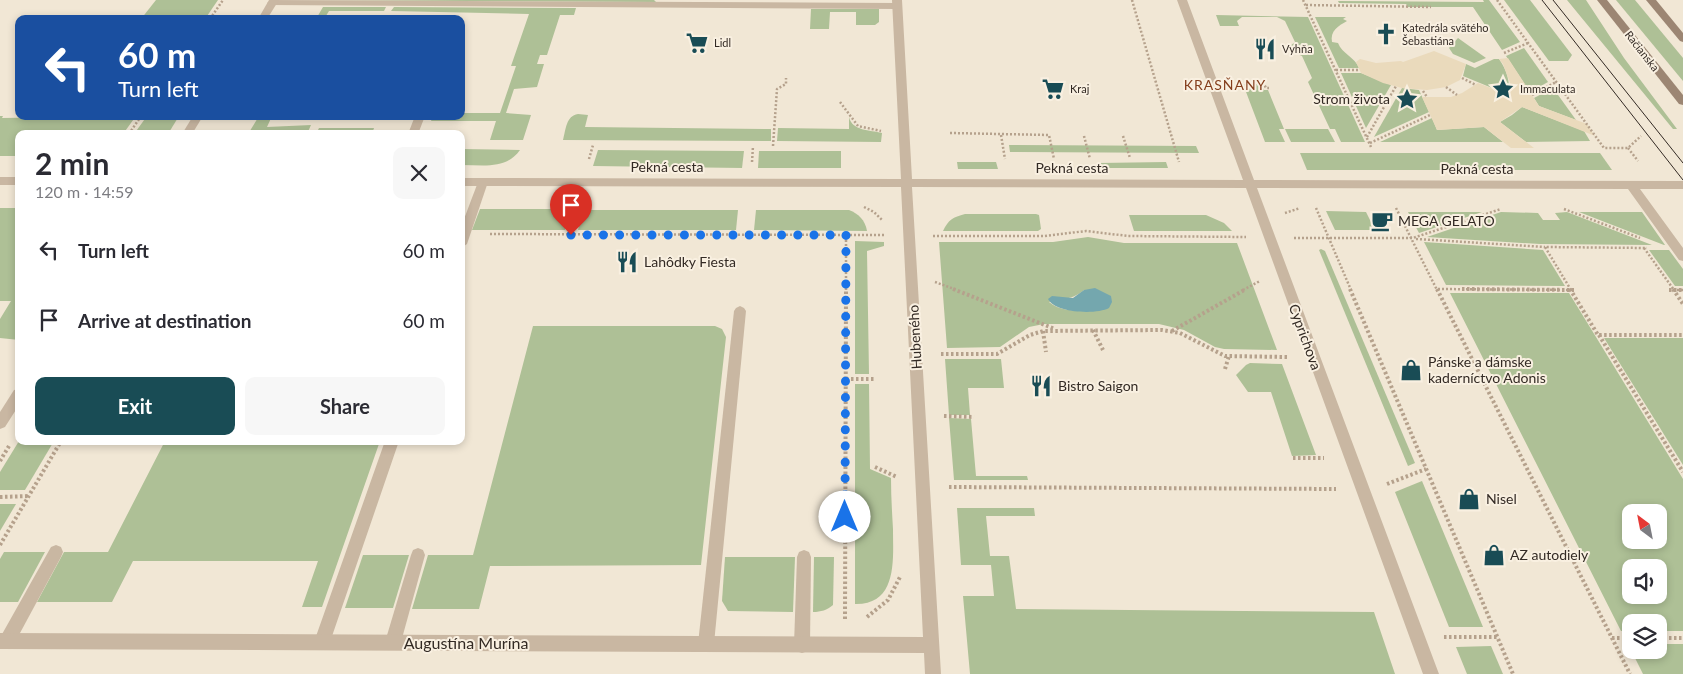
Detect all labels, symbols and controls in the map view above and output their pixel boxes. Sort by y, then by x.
church icon: Katedrála svätého Šebastiána [1373,21,1399,47]
place label: Katedrála svätého Šebastiána [1402,21,1489,47]
street label: Račianska [1623,28,1662,73]
supermarket icon: Lidl [684,30,710,56]
text: 60 m [118,33,196,75]
icon: left [35,35,100,100]
place label: Lidl [714,36,731,49]
restaurant icon: Vyhňa [1252,36,1278,62]
place label: Vyhňa [1282,42,1313,55]
text: Turn left [118,75,199,102]
supermarket icon: Kraj [1040,76,1066,102]
district label: KRASŇANY [1184,76,1266,93]
place icon: Immaculata [1490,76,1516,102]
place label: Kraj [1070,82,1090,95]
place label: Immaculata [1520,82,1575,95]
place icon: Strom života [1394,86,1420,112]
place label: Strom života [1313,90,1390,107]
text: 2 min [35,145,109,181]
button: close [393,147,445,199]
street label: Pekná cesta [631,158,703,175]
street label: Pekná cesta [1036,159,1108,176]
street label: Pekná cesta [1441,160,1513,177]
text: 120 m · 14:59 [35,182,134,201]
pin [550,184,592,235]
icon: arrive [557,191,585,219]
cafe icon: MEGA GELATO [1369,208,1395,234]
place label: MEGA GELATO [1398,212,1495,229]
icon: left [35,236,63,264]
text: Turn left [78,239,149,262]
text: 60 m [402,239,445,262]
restaurant icon: Lahôdky Fiesta [614,249,640,275]
place label: Lahôdky Fiesta [644,253,736,270]
street label: Cyprichova [1286,302,1325,372]
street label: Hubeného [904,304,925,370]
icon: arrive [35,306,63,334]
text: Arrive at destination [78,309,251,332]
text: 60 m [402,309,445,332]
place label: Pánske a dámske kaderníctvo Adonis [1428,353,1546,386]
shop icon: Pánske a dámske kaderníctvo Adonis [1398,357,1424,383]
restaurant icon: Bistro Saigon [1028,373,1054,399]
button: Exit [35,377,235,435]
button: Share [245,377,445,435]
place label: Bistro Saigon [1058,377,1138,394]
shop icon: Nisel [1456,486,1482,512]
position arrow [818,490,870,542]
place label: Nisel [1486,490,1517,507]
north arrow [1622,504,1668,549]
map controls [1622,504,1667,659]
shop icon: AZ autodiely [1481,542,1507,568]
place label: AZ autodiely [1510,546,1589,563]
button: sound [1622,559,1667,604]
button: layers [1622,614,1667,659]
street label: Augustína Murína [404,633,528,652]

